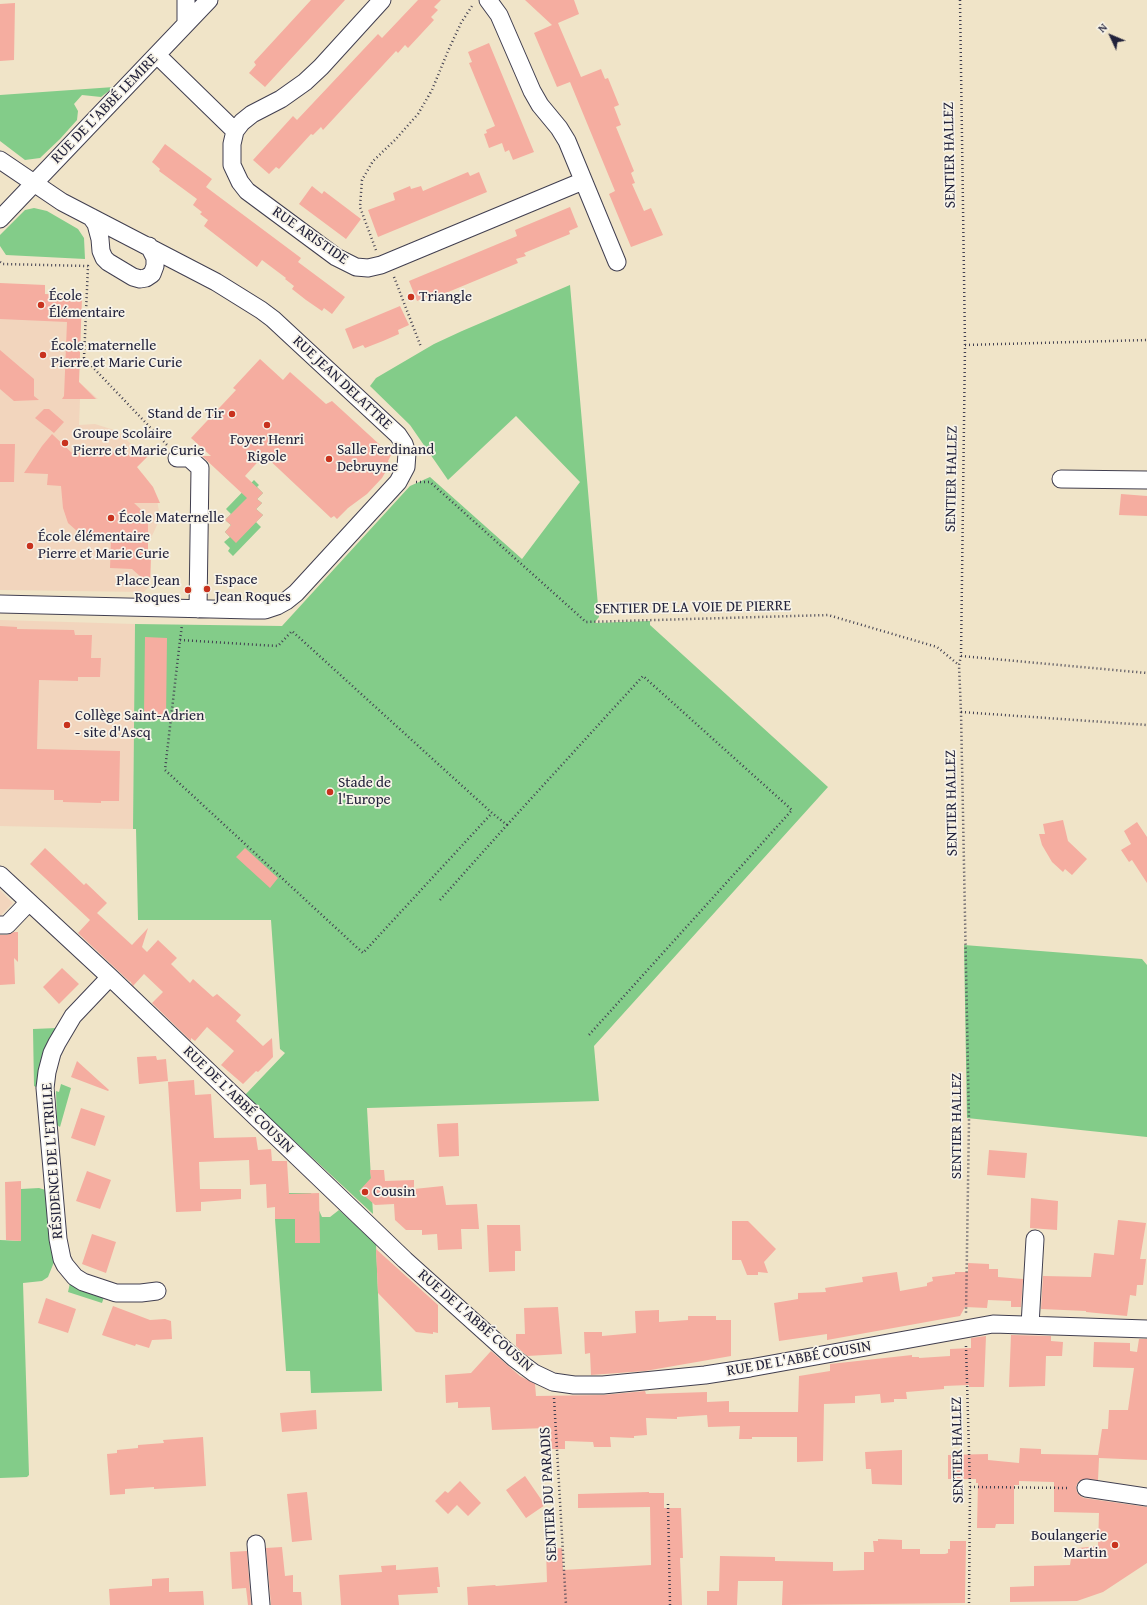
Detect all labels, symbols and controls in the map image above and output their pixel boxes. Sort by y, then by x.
north arrow [1091,16,1131,56]
text: N [1094,19,1111,36]
street label: RUE DE L'ABBÉ LEMIRE [48,50,162,168]
street label: SENTIER HALLEZ [940,102,960,208]
street label: RUE ARISTIDE [268,203,352,269]
place label: École Élémentaire [49,287,125,322]
place label: Triangle [419,288,472,306]
marker: Triangle [406,292,416,302]
marker: École Élémentaire [36,300,46,310]
street label: RUE JEAN DELATTRE [289,332,395,434]
place label: École maternelle Pierre et Marie Curie [51,337,182,372]
marker: École maternelle Pierre et Marie Curie [38,350,48,360]
place label: Stand de Tir [147,405,224,423]
marker: Stand de Tir [227,409,237,419]
marker: Foyer Henri Rigole [262,420,272,430]
place label: Groupe Scolaire Pierre et Marie Curie [73,425,204,460]
street label: SENTIER HALLEZ [942,426,962,532]
place label: Foyer Henri Rigole [230,431,304,466]
marker: Groupe Scolaire Pierre et Marie Curie [60,438,70,448]
place label: Salle Ferdinand Debruyne [337,441,434,476]
marker: Salle Ferdinand Debruyne [324,454,334,464]
place label: École Maternelle [119,509,224,527]
marker: École Maternelle [106,513,116,523]
place label: École élémentaire Pierre et Marie Curie [38,528,169,563]
marker: École élémentaire Pierre et Marie Curie [25,541,35,551]
place label: Espace Jean Roques [215,571,291,606]
place label: Place Jean Roques [116,572,180,607]
marker: Espace Jean Roques [202,584,212,594]
marker: Place Jean Roques [183,585,193,595]
street label: SENTIER DE LA VOIE DE PIERRE [595,597,791,619]
place label: Collège Saint-Adrien - site d'Ascq [75,707,205,742]
marker: Collège Saint-Adrien - site d'Ascq [62,720,72,730]
street label: SENTIER HALLEZ [942,750,962,856]
place label: Stade de l'Europe [338,774,391,809]
marker: Stade de l'Europe [325,787,335,797]
street label: RUE DE L'ABBÉ COUSIN [179,1043,297,1157]
street label: SENTIER HALLEZ [948,1073,966,1179]
street label: RÉSIDENCE DE L'ETRILLE [39,1082,67,1240]
place label: Cousin [373,1183,416,1201]
marker: Cousin [360,1187,370,1197]
street label: RUE DE L'ABBÉ COUSIN [414,1266,536,1376]
street label: RUE DE L'ABBÉ COUSIN [725,1337,873,1381]
street label: SENTIER HALLEZ [948,1397,968,1503]
street label: SENTIER DU PARADIS [536,1426,562,1562]
place label: Boulangerie Martin [1031,1527,1107,1562]
marker: Boulangerie Martin [1110,1540,1120,1550]

